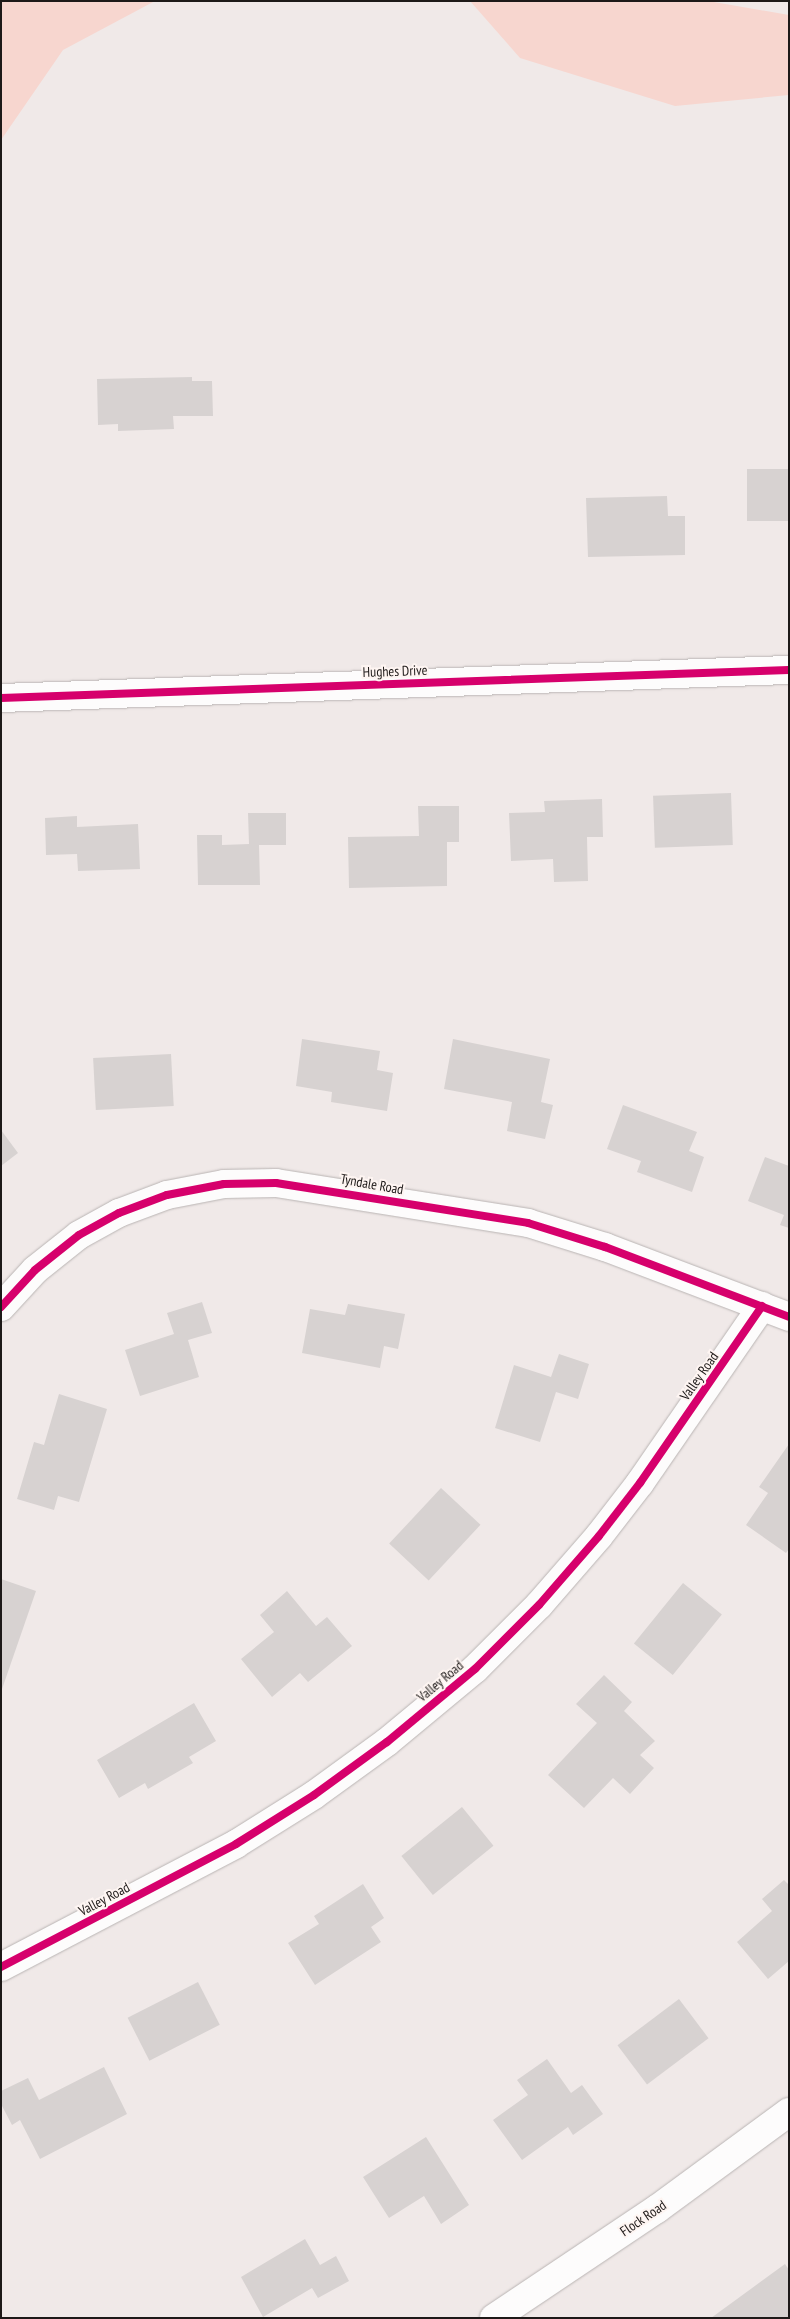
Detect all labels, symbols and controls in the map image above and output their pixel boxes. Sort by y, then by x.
street label: Hughes Drive [362,661,428,681]
street label: Tyndale Road [339,1170,405,1198]
street label: Valley Road [676,1348,722,1404]
street label: Valley Road [413,1657,467,1705]
street label: Valley Road [75,1879,133,1919]
street label: Flock Road [617,2196,669,2240]

